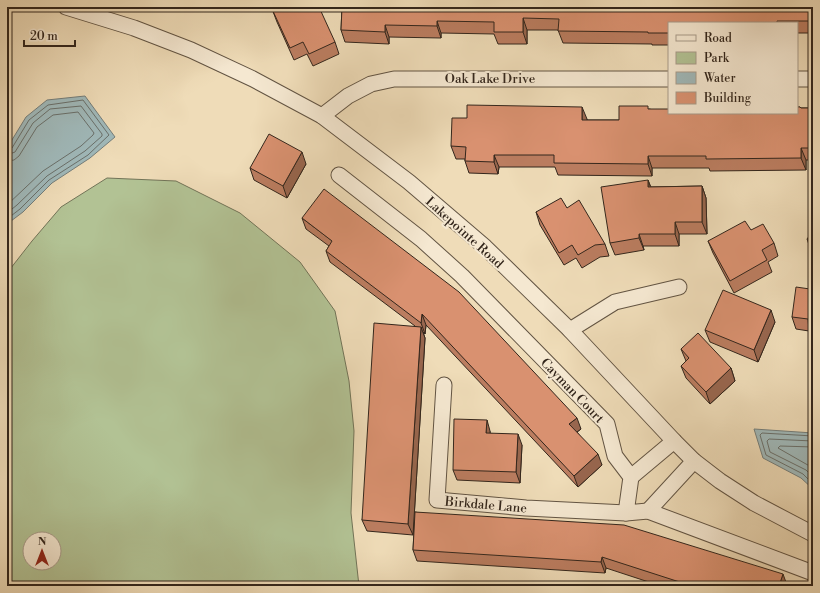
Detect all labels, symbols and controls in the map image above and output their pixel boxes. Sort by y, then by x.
scale bar [24,22,75,48]
legend [668,22,798,114]
text: 20 m [30,29,58,44]
text: Road [704,31,732,46]
text: Park [704,51,730,66]
street label: Oak Lake Drive [445,71,536,87]
text: Water [703,71,736,86]
text: Building [703,91,752,106]
street label: Lakepointe Road [422,194,507,272]
street label: Cayman Court [537,355,608,427]
street label: Birkdale Lane [443,493,528,517]
north arrow [22,531,62,571]
text: N [38,535,47,549]

